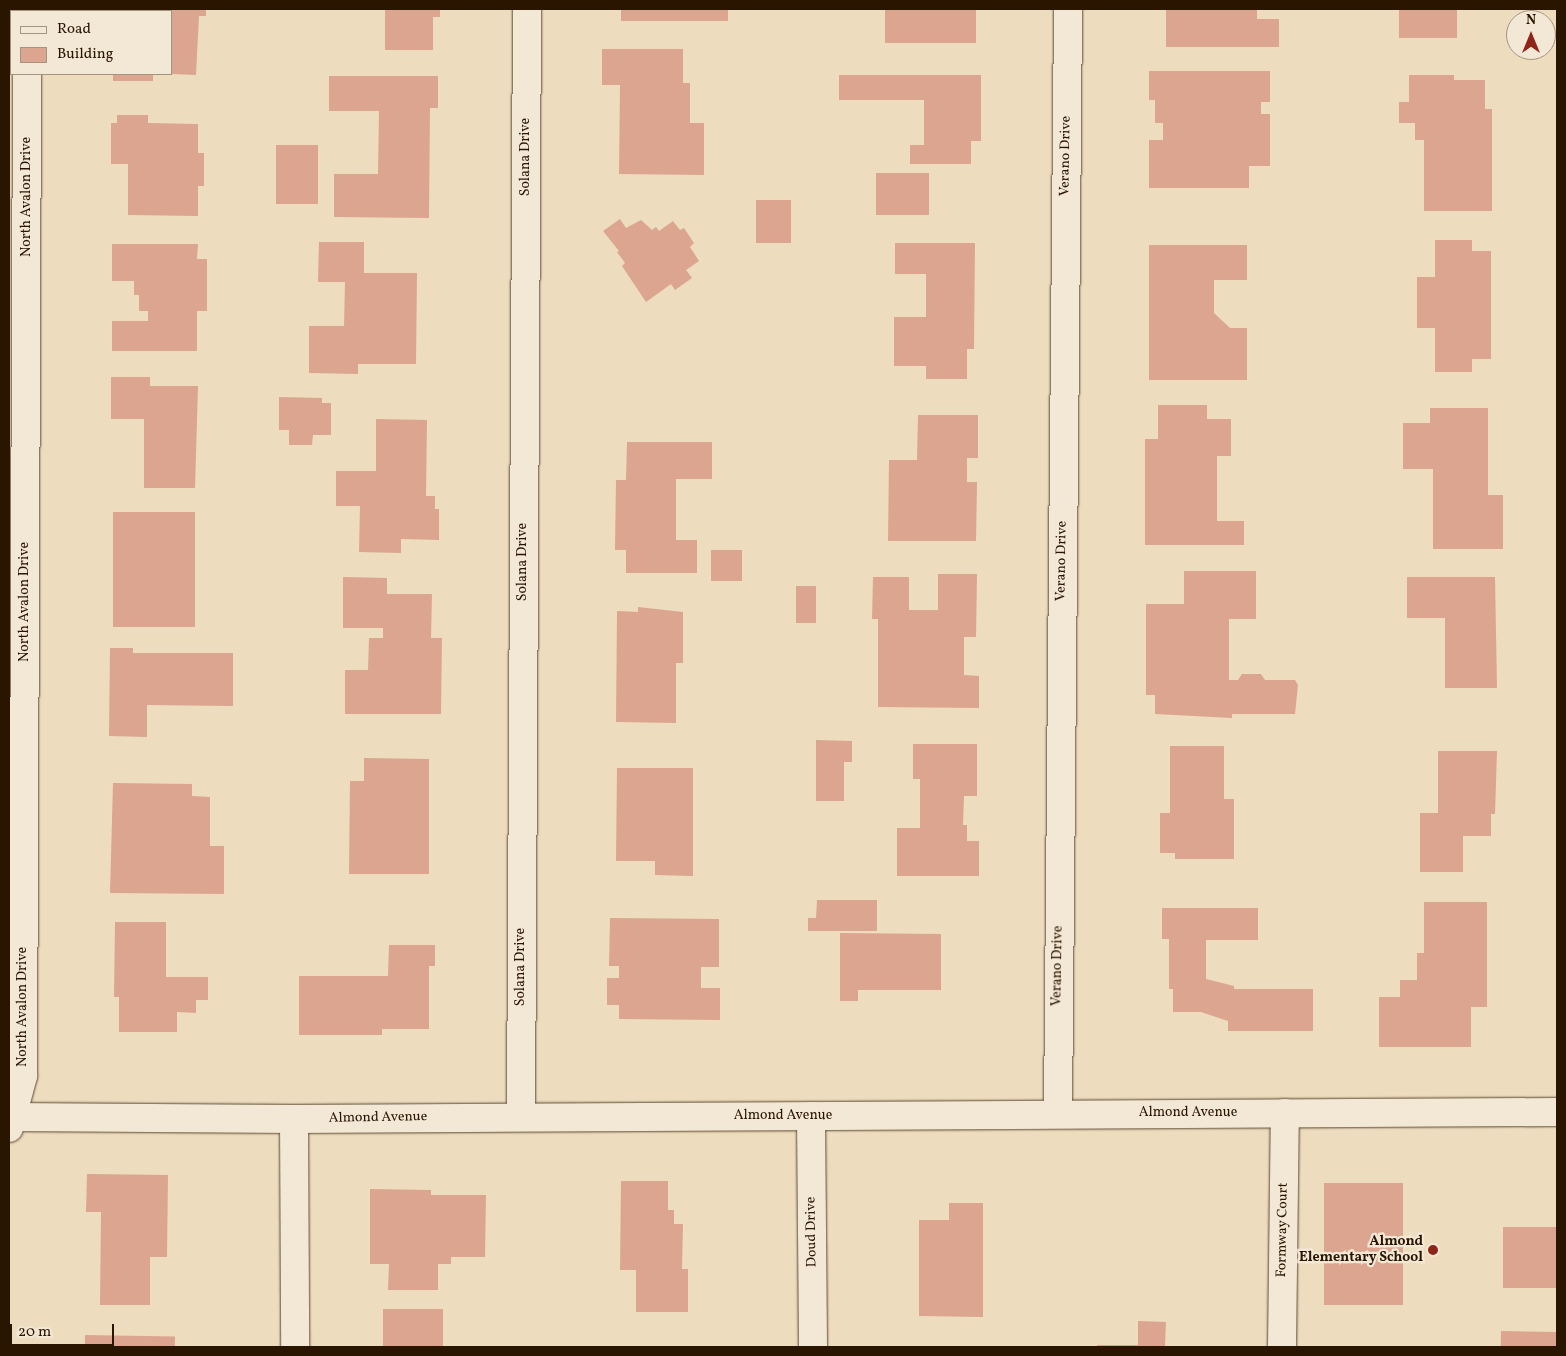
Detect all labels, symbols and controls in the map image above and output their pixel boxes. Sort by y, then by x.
legend [10,10,172,75]
north arrow [1506,10,1556,60]
text: N [1526,11,1536,30]
text: Road [57,19,91,40]
text: Building [57,44,113,65]
street label: Verano Drive [1057,116,1075,196]
street label: Solana Drive [518,118,534,196]
street label: North Avalon Drive [19,137,35,257]
street label: Verano Drive [1053,521,1071,601]
street label: Solana Drive [515,523,531,601]
street label: North Avalon Drive [17,542,33,662]
street label: Verano Drive [1049,926,1067,1006]
street label: Solana Drive [513,928,529,1006]
street label: North Avalon Drive [15,947,31,1067]
street label: Almond Avenue [1139,1105,1237,1121]
street label: Almond Avenue [734,1108,832,1124]
street label: Almond Avenue [328,1109,428,1127]
street label: Formway Court [1274,1182,1292,1278]
street label: Doud Drive [803,1197,821,1267]
place label: Almond Elementary School [1299,1234,1423,1266]
marker: Almond Elementary School [1427,1244,1439,1256]
scale bar [12,1314,116,1346]
text: 20 m [18,1322,51,1343]

